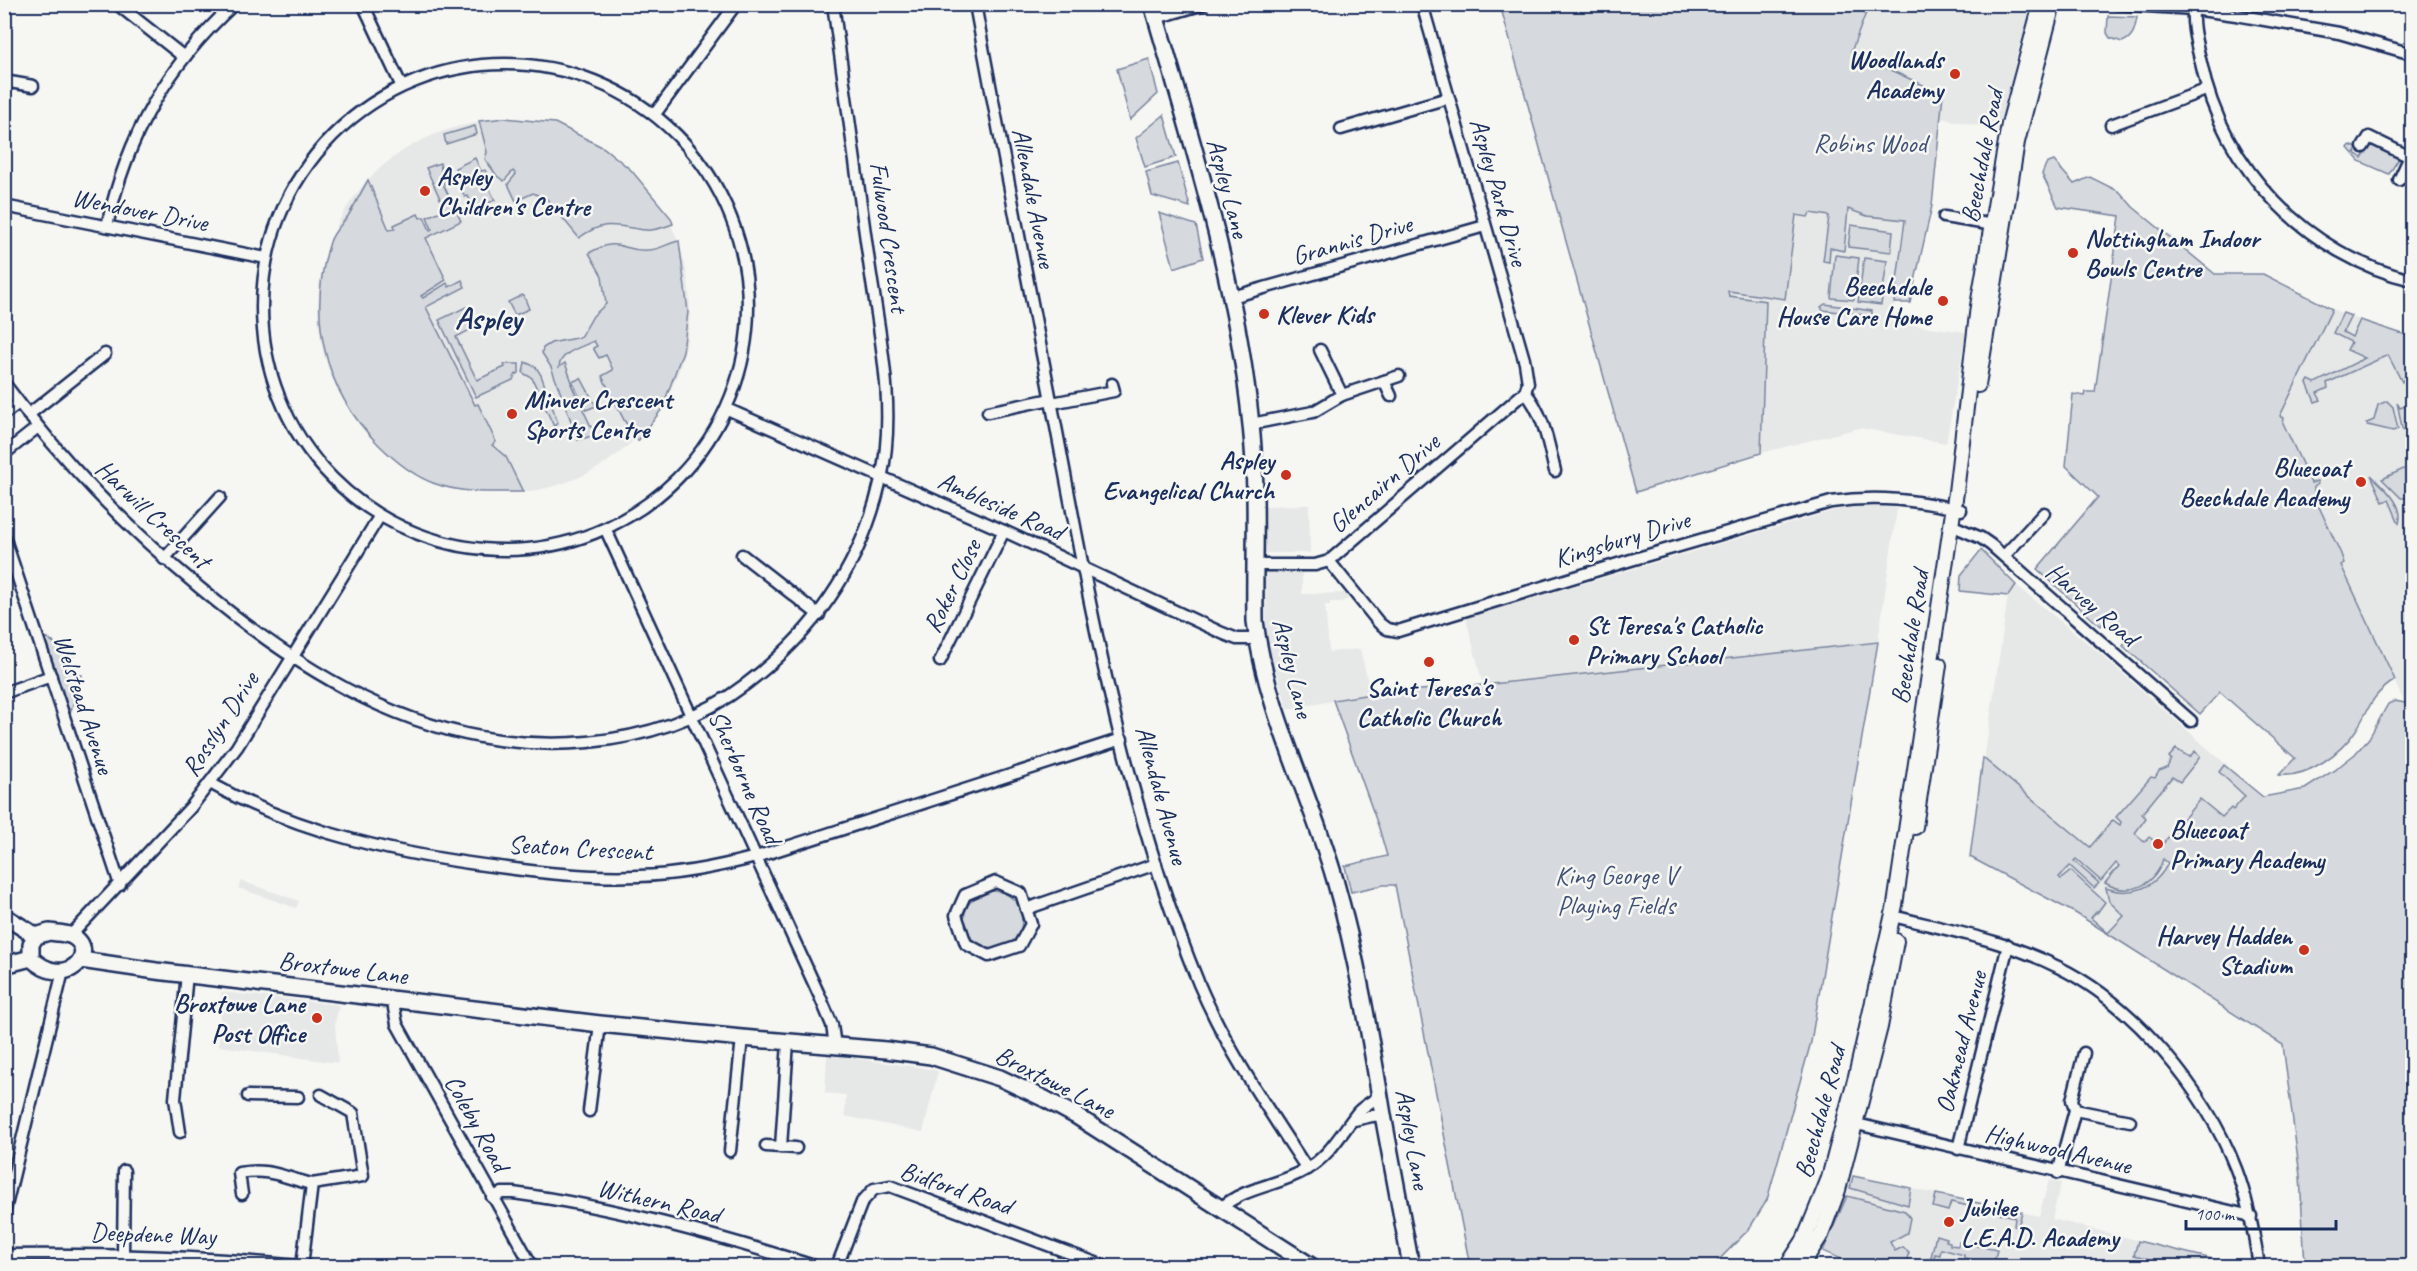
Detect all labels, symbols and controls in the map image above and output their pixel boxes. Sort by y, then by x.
place label: Woodlands Academy [1848,43,1946,106]
marker: Woodlands Academy [1948,67,1962,81]
street label: Beechdale Road [1953,83,2012,226]
street label: Aspley Park Drive [1462,114,1537,272]
street label: Allendale Avenue [1004,125,1064,272]
park label: Robins Wood [1813,127,1930,160]
street label: Aspley Lane [1199,135,1257,243]
place label: Aspley Children's Centre [437,160,592,223]
street label: Fulwood Crescent [862,160,916,317]
street label: Wendover Drive [69,181,212,240]
marker: Aspley Children's Centre [418,184,432,198]
street label: Grannis Drive [1288,206,1418,273]
place label: Nottingham Indoor Bowls Centre [2085,222,2262,285]
marker: Nottingham Indoor Bowls Centre [2066,246,2080,260]
place label: Beechdale House Care Home [1776,270,1933,333]
marker: Beechdale House Care Home [1936,294,1950,308]
district label: Aspley [455,298,524,339]
place label: Klever Kids [1276,298,1376,331]
marker: Klever Kids [1257,307,1271,321]
place label: Minver Crescent Sports Centre [524,383,675,446]
marker: Minver Crescent Sports Centre [505,407,519,421]
street label: Glencairn Drive [1322,425,1447,540]
place label: Aspley Evangelical Church [1103,444,1277,507]
place label: Bluecoat Beechdale Academy [2179,451,2353,514]
street label: Harwill Crescent [88,452,220,578]
street label: Ambleside Road [933,464,1072,550]
marker: Aspley Evangelical Church [1279,468,1293,482]
marker: Bluecoat Beechdale Academy [2354,475,2368,489]
street label: Kingsbury Drive [1550,502,1696,575]
street label: Roker Close [915,532,990,638]
street label: Harvey Road [2039,555,2148,656]
street label: Beechdale Road [1883,564,1937,706]
place label: St Teresa's Catholic Primary School [1586,609,1764,672]
street label: Aspley Lane [1265,615,1322,723]
street label: Welstead Avenue [46,630,123,780]
marker: St Teresa's Catholic Primary School [1567,633,1581,647]
marker: Saint Teresa's Catholic Church [1422,655,1436,669]
street label: Rosslyn Drive [174,664,267,783]
place label: Saint Teresa's Catholic Church [1357,671,1502,734]
street label: Sherborne Road [701,705,791,852]
street label: Allendale Avenue [1128,722,1197,869]
place label: Bluecoat Primary Academy [2170,813,2326,876]
street label: Seaton Crescent [507,828,655,868]
marker: Bluecoat Primary Academy [2151,837,2165,851]
park label: King George V Playing Fields [1555,859,1682,922]
place label: Harvey Hadden Stadium [2156,919,2294,982]
marker: Harvey Hadden Stadium [2297,943,2311,957]
street label: Broxtowe Lane [277,944,411,992]
street label: Oakmead Avenue [1927,966,1995,1116]
place label: Broxtowe Lane Post Office [174,987,307,1050]
marker: Broxtowe Lane Post Office [310,1011,324,1025]
street label: Broxtowe Lane [990,1038,1122,1127]
street label: Beechdale Road [1787,1039,1854,1182]
street label: Coleby Road [437,1069,519,1180]
street label: Aspley Lane [1388,1086,1438,1193]
street label: Highwood Avenue [1982,1116,2136,1182]
street label: Bidford Road [896,1154,1020,1224]
street label: Withern Road [594,1171,727,1232]
place label: Jubilee L.E.A.D. Academy [1959,1191,2122,1254]
scale bar [2186,1193,2336,1231]
text: 100 m [2195,1203,2236,1225]
street label: Deepdene Way [90,1215,218,1253]
marker: Jubilee L.E.A.D. Academy [1942,1215,1956,1229]

